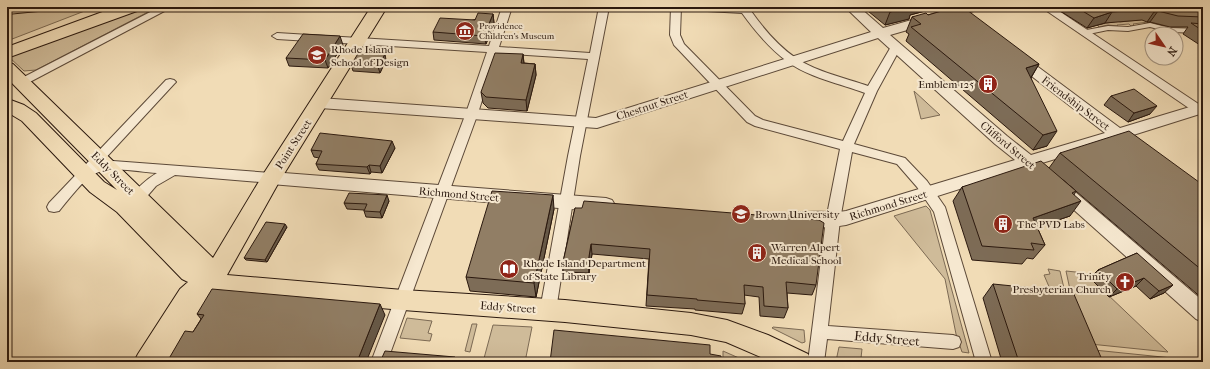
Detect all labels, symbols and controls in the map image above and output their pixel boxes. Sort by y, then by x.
museum icon: Providence Children's Museum [454,20,476,42]
place label: Providence Children's Museum [479,21,555,41]
north arrow [1144,26,1184,66]
place label: Rhode Island School of Design [331,43,410,69]
school or university icon: Rhode Island School of Design [306,44,328,66]
text: N [1164,44,1180,59]
building icon: Emblem 125 [977,73,999,95]
street label: Friendship Street [1039,73,1113,133]
place label: Emblem 125 [918,78,974,91]
street label: Chestnut Street [615,88,690,123]
street label: Point Street [273,117,314,172]
street label: Clifford Street [978,119,1038,172]
street label: Eddy Street [88,149,137,198]
street label: Richmond Street [418,185,500,204]
street label: Richmond Street [848,187,929,223]
school or university icon: Brown University [730,203,752,225]
place label: Brown University [755,208,841,221]
building icon: The PVD Labs [992,213,1014,235]
place label: The PVD Labs [1017,218,1085,231]
place label: Warren Alpert Medical School [770,241,842,267]
building icon: Warren Alpert Medical School [746,242,768,264]
place label: Rhode Island Department of State Library [523,257,646,283]
library icon: Rhode Island Department of State Library [498,258,520,280]
place label: Trinity Presbyterian Church [1013,270,1112,296]
church icon: Trinity Presbyterian Church [1114,271,1136,293]
street label: Eddy Street [480,299,536,316]
street label: Eddy Street [853,328,921,349]

